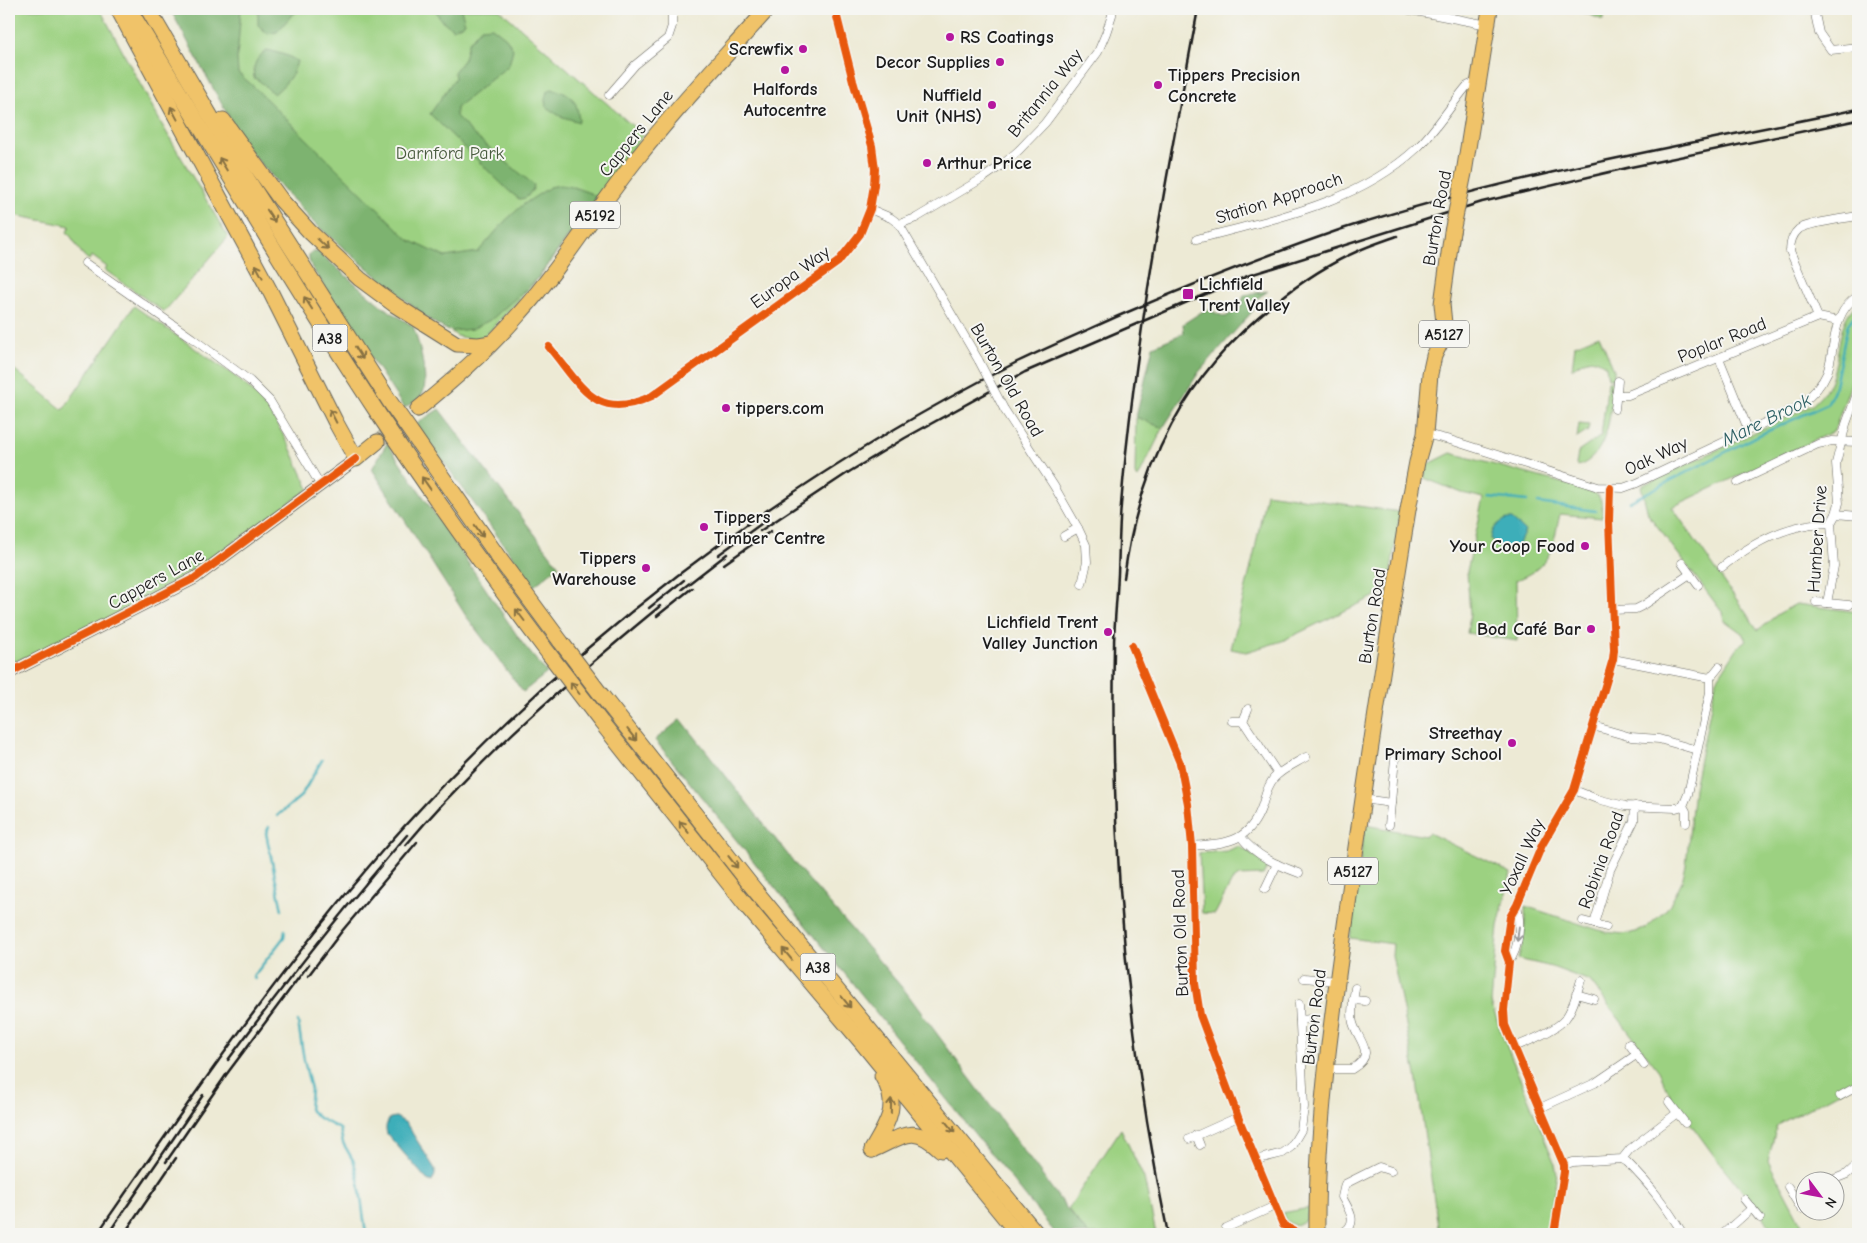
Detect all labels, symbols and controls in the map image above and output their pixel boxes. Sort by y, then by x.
place label: RS Coatings [960,27,1054,48]
marker: RS Coatings [944,31,956,43]
place label: Screwfix [729,39,793,60]
marker: Screwfix [797,43,809,55]
street label: Britannia Way [1003,44,1088,142]
place label: Decor Supplies [876,52,990,73]
marker: Decor Supplies [994,56,1006,68]
marker: Halfords Autocentre [779,64,791,76]
place label: Tippers Precision Concrete [1168,65,1300,107]
place label: Halfords Autocentre [744,79,826,121]
marker: Tippers Precision Concrete [1152,79,1164,91]
street label: Cappers Lane [595,85,678,181]
place label: Nuffield Unit (NHS) [896,85,982,127]
marker: Nuffield Unit (NHS) [986,99,998,111]
one-way arrow [169,105,179,120]
park label: Darnford Park [396,143,505,164]
place label: Arthur Price [937,153,1032,174]
marker: Arthur Price [921,157,933,169]
one-way arrow [218,158,228,172]
street label: Station Approach [1213,168,1345,229]
street label: Burton Road [1419,169,1456,267]
road number: A5192 [570,202,620,228]
one-way arrow [266,209,277,223]
one-way arrow [316,238,329,250]
street label: Europa Way [747,241,835,313]
one-way arrow [254,264,263,279]
place label: Lichfield Trent Valley [1199,274,1291,316]
marker: Lichfield Trent Valley [1181,287,1195,301]
one-way arrow [302,296,313,310]
street label: Poplar Road [1675,313,1770,368]
street label: Burton Old Road [966,320,1048,441]
road number: A5127 [1419,320,1469,348]
road number: A38 [312,324,348,352]
one-way arrow [354,345,364,359]
water label: Mare Brook [1717,388,1815,451]
place label: tippers.com [735,398,824,419]
marker: tippers.com [720,402,732,414]
one-way arrow [328,409,337,424]
street label: Oak Way [1621,432,1692,480]
one-way arrow [421,476,431,490]
street label: Humber Drive [1803,485,1832,593]
place label: Tippers Timber Centre [714,507,825,549]
marker: Tippers Timber Centre [698,521,710,533]
one-way arrow [474,524,484,538]
place label: Your Coop Food [1450,536,1575,557]
marker: Your Coop Food [1579,540,1591,552]
street label: Cappers Lane [105,545,208,614]
place label: Tippers Warehouse [552,548,636,590]
marker: Tippers Warehouse [640,562,652,574]
street label: Burton Road [1355,567,1390,665]
one-way arrow [515,608,525,622]
place label: Lichfield Trent Valley Junction [983,612,1099,654]
place label: Bod Café Bar [1477,619,1582,640]
marker: Bod Café Bar [1585,623,1597,635]
marker: Lichfield Trent Valley Junction [1102,626,1114,638]
one-way arrow [570,681,580,695]
place label: Streethay Primary School [1384,723,1503,765]
one-way arrow [627,728,638,741]
marker: Streethay Primary School [1506,737,1518,749]
street label: Robinia Road [1574,809,1629,912]
street label: Yoxall Way [1496,815,1550,899]
one-way arrow [679,821,690,834]
one-way arrow [728,855,738,869]
road number: A5127 [1328,858,1378,884]
street label: Burton Old Road [1168,869,1193,997]
one-way arrow [1513,926,1523,942]
one-way arrow [781,947,792,960]
road number: A38 [800,954,836,980]
street label: Burton Road [1298,968,1331,1066]
one-way arrow [841,995,852,1008]
one-way arrow [886,1098,895,1114]
one-way arrow [944,1121,955,1134]
north arrow [1794,1170,1844,1220]
text: N [1821,1194,1840,1211]

